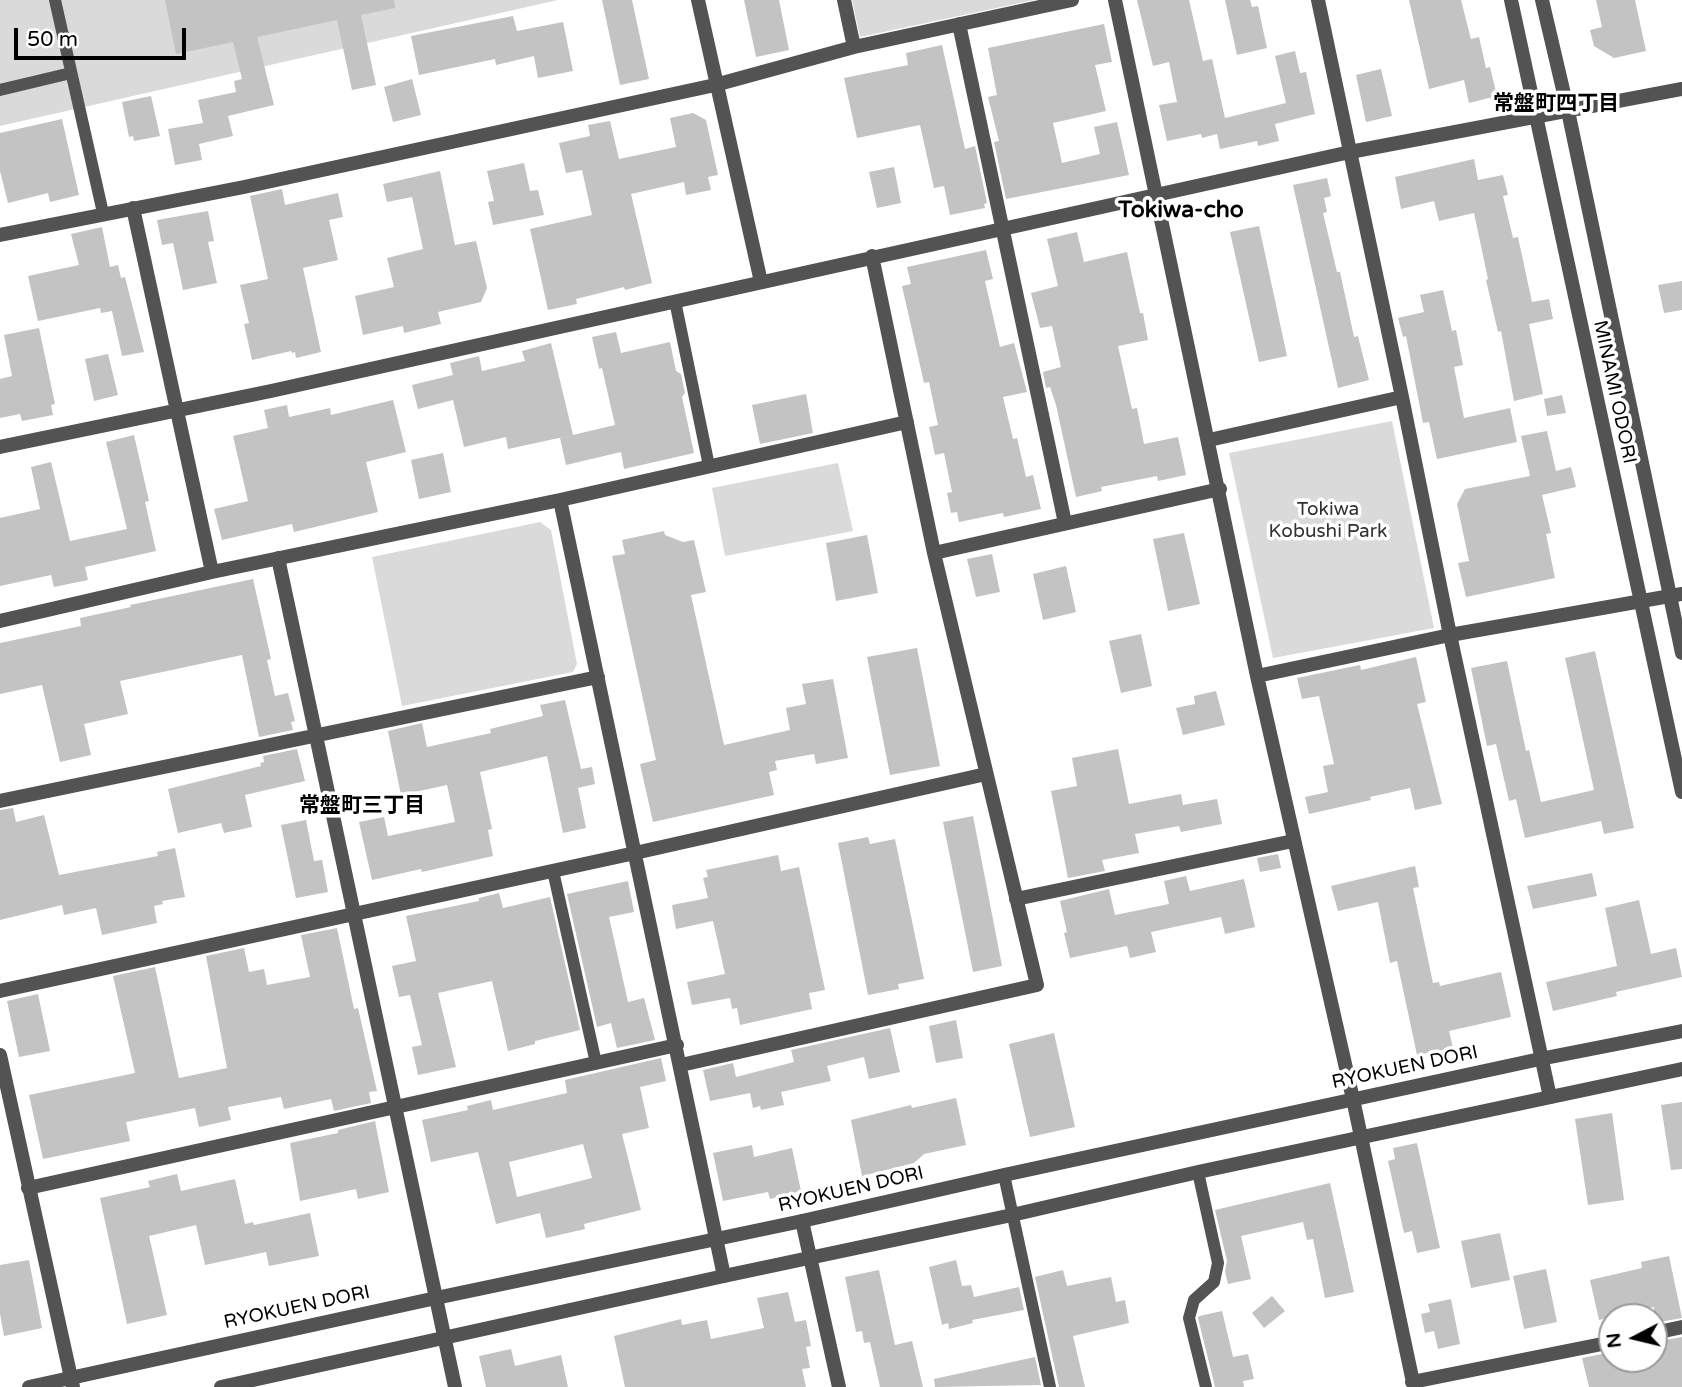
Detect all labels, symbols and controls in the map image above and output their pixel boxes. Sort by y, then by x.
scale bar [18,14,189,58]
text: 50 m [27,27,78,52]
district label: 常盤町四丁目 [1493,91,1619,117]
district label: Tokiwa-cho [1118,197,1244,225]
street label: MINAMI ODORI [1588,318,1640,466]
park label: Tokiwa Kobushi Park [1269,499,1387,543]
district label: 常盤町三丁目 [299,793,425,819]
street label: RYOKUEN DORI [1330,1041,1480,1095]
street label: RYOKUEN DORI [776,1162,926,1218]
street label: RYOKUEN DORI [222,1281,372,1335]
north arrow [1598,1303,1668,1373]
text: N [1602,1331,1626,1349]

